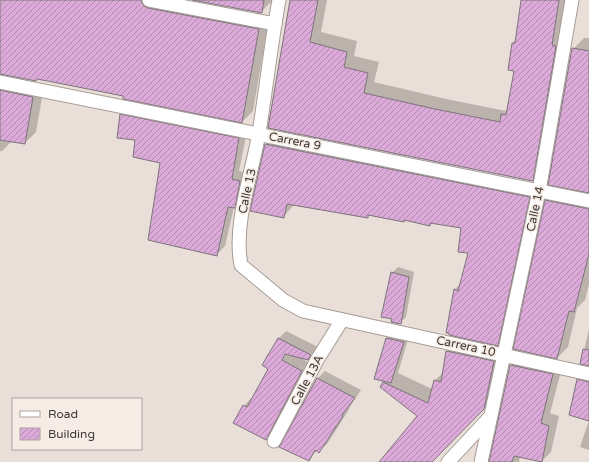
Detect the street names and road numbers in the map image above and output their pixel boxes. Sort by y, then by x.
street label: Carrera 9 [268,129,322,153]
street label: Calle 13 [235,167,259,215]
street label: Calle 14 [523,185,547,233]
street label: Carrera 10 [435,333,497,359]
street label: Calle 13A [288,352,326,408]

